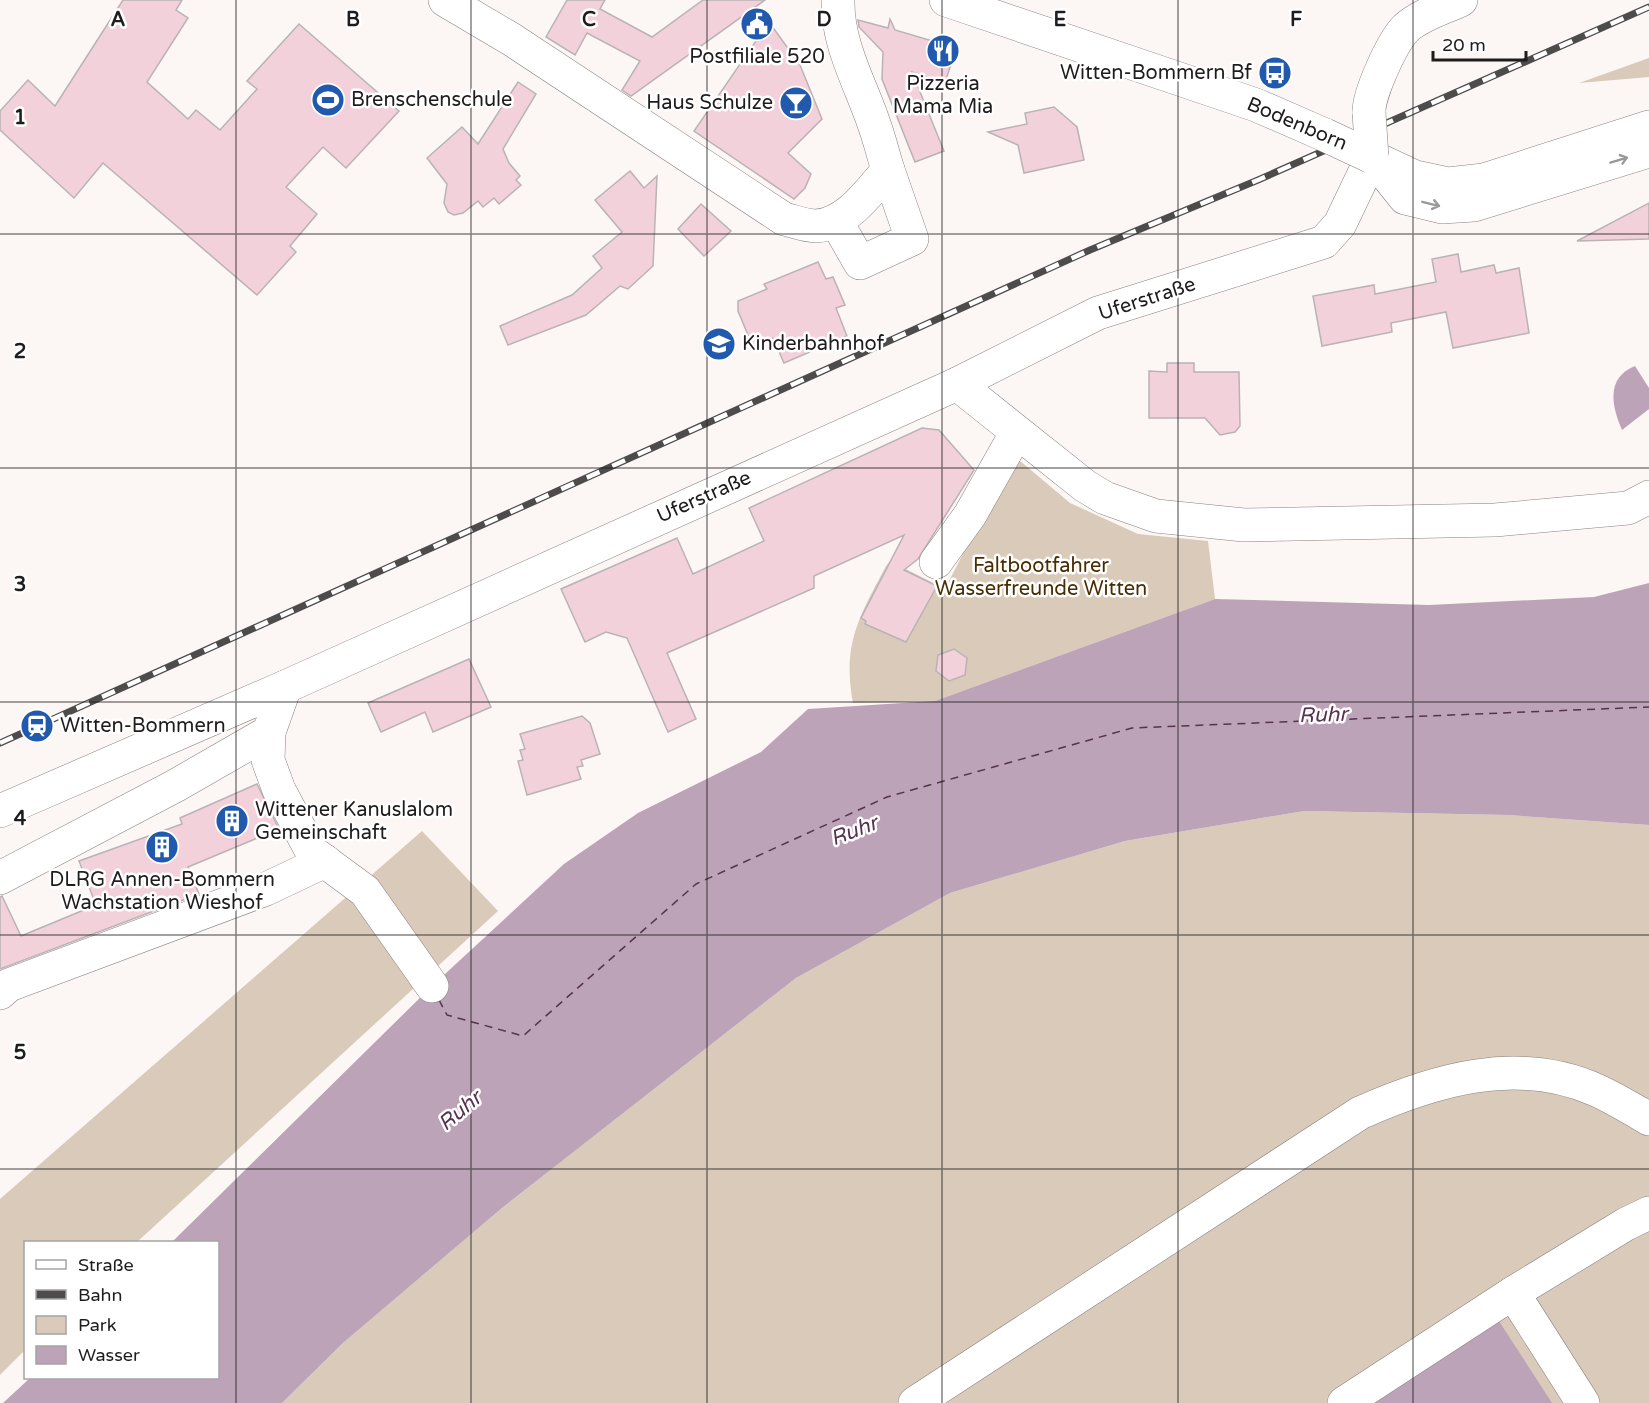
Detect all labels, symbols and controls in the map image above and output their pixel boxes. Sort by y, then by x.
public building icon: Postfiliale 520 [739,6,775,42]
text: A [111,8,126,32]
text: B [346,8,360,32]
text: C [582,8,596,32]
text: D [816,8,832,32]
text: E [1054,8,1067,32]
text: F [1290,8,1302,32]
scale bar [1433,24,1526,62]
restaurant icon: Pizzeria Mama Mia [925,33,961,69]
text: 20 m [1442,34,1486,56]
place label: Postfiliale 520 [689,45,825,69]
bus stop icon: Witten-Bommern Bf [1257,55,1293,91]
place label: Witten-Bommern Bf [1060,61,1252,85]
place label: Pizzeria Mama Mia [893,72,993,119]
sports icon: Brenschenschule [310,82,346,118]
bar icon: Haus Schulze [778,85,814,121]
place label: Brenschenschule [351,88,512,112]
place label: Haus Schulze [646,91,773,115]
street label: Bodenborn [1243,92,1351,156]
text: 1 [14,106,26,130]
one-way arrow [1609,154,1628,165]
one-way arrow [1421,199,1440,211]
street label: Uferstraße [1095,272,1199,326]
school or university icon: Kinderbahnhof [701,326,737,362]
place label: Kinderbahnhof [742,332,885,356]
text: 2 [14,340,26,364]
street label: Uferstraße [653,466,755,528]
park label: Faltbootfahrer Wasserfreunde Witten [935,554,1147,601]
text: 3 [14,573,26,597]
water label: Ruhr [1298,702,1351,728]
station icon: Witten-Bommern [19,708,55,744]
place label: Witten-Bommern [60,714,226,738]
place label: Wittener Kanuslalom Gemeinschaft [255,798,453,845]
building icon: Wittener Kanuslalom Gemeinschaft [214,803,250,839]
text: 4 [14,807,27,831]
water label: Ruhr [827,810,884,851]
building icon: DLRG Annen-Bommern Wachstation Wieshof [144,829,180,865]
place label: DLRG Annen-Bommern Wachstation Wieshof [49,868,275,915]
text: 5 [14,1041,26,1065]
water label: Ruhr [433,1084,489,1136]
legend [24,1241,219,1379]
text: Straße [78,1254,134,1276]
text: Bahn [78,1284,123,1306]
text: Park [78,1314,117,1336]
text: Wasser [78,1344,140,1366]

